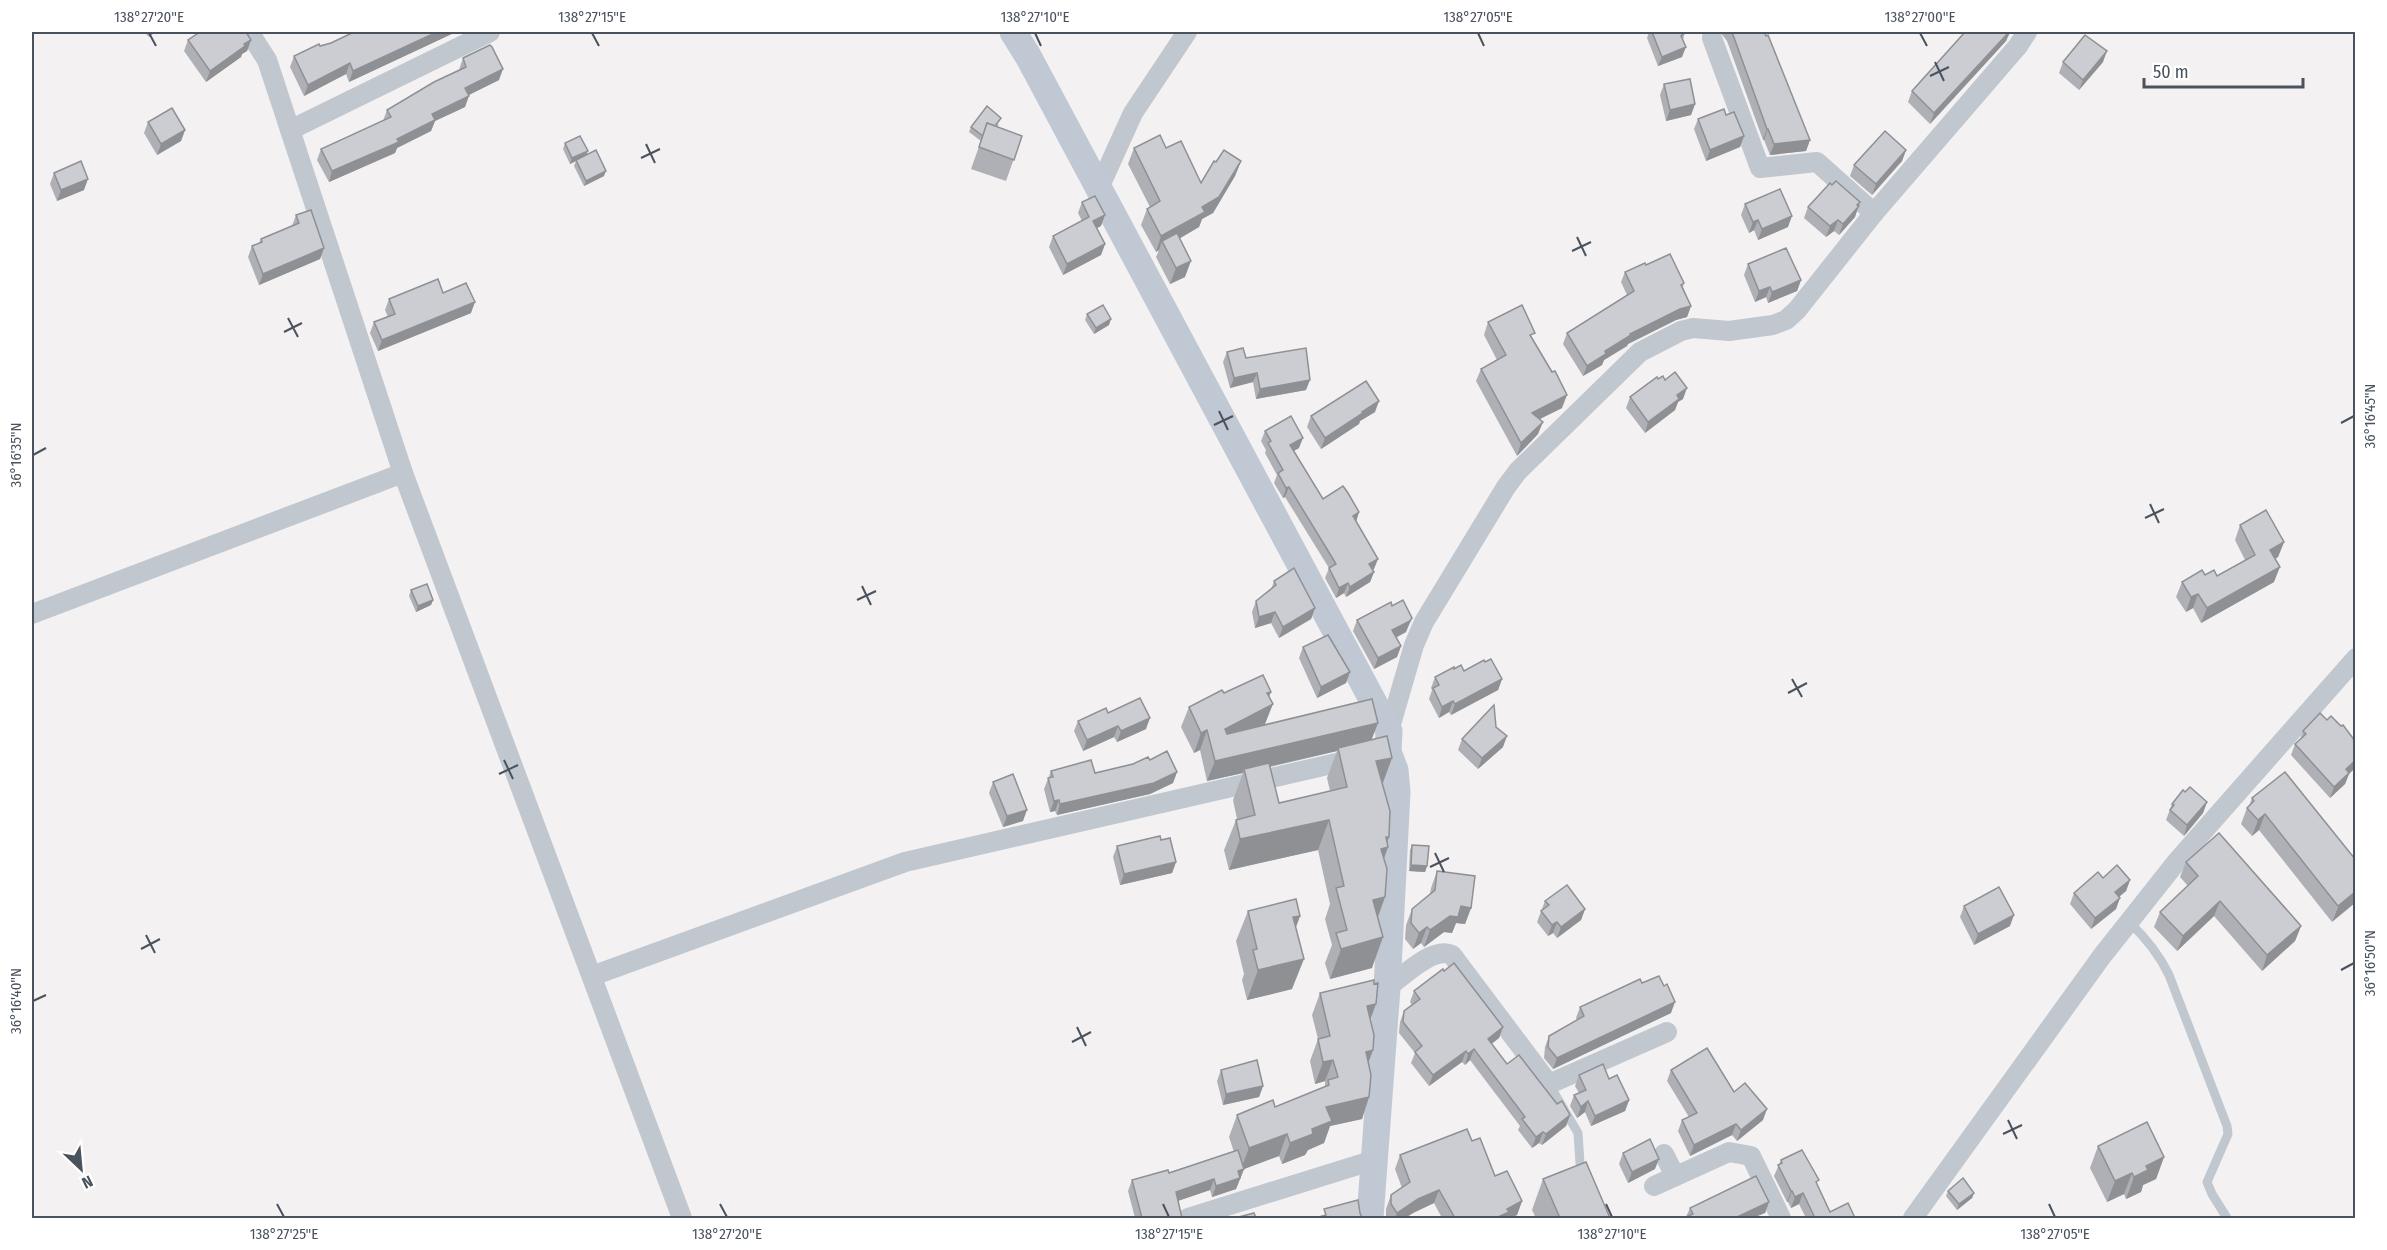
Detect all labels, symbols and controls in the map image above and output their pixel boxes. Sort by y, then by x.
text: 138°27'20"E [114,8,184,26]
text: 138°27'15"E [558,8,626,26]
text: 138°27'10"E [1000,8,1070,26]
text: 138°27'05"E [1443,8,1513,26]
text: 138°27'00"E [1885,8,1955,26]
scale bar [2144,51,2303,89]
text: 50 m [2153,61,2189,83]
text: 36°16'45"N [2361,384,2379,448]
text: 36°16'35"N [7,422,25,488]
text: 36°16'50"N [2361,930,2379,996]
text: 36°16'40"N [7,968,25,1034]
north arrow [51,1139,111,1199]
text: N [79,1171,96,1193]
text: 138°27'25"E [250,1225,318,1243]
text: 138°27'20"E [692,1225,762,1243]
text: 138°27'15"E [1135,1225,1203,1243]
text: 138°27'10"E [1577,1225,1647,1243]
text: 138°27'05"E [2020,1225,2090,1243]

